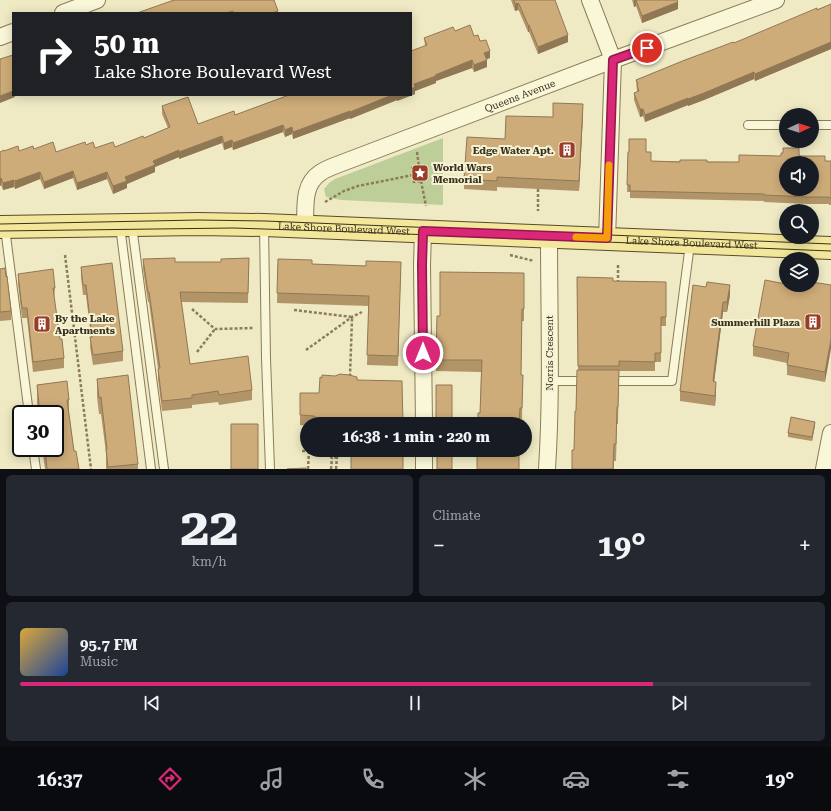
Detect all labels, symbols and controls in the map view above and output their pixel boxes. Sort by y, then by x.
text: 50 m [94,27,159,60]
icon: right [28,28,80,80]
pin [630,31,664,65]
icon: arrive [636,37,658,59]
text: Lake Shore Boulevard West [94,61,331,82]
street label: Queens Avenue [483,77,557,114]
north arrow [779,108,819,148]
map controls [779,108,819,292]
building icon: Edge Water Apt. [557,140,577,160]
place label: Edge Water Apt. [473,145,554,156]
button: sound [779,156,819,196]
place label: World Wars Memorial [433,162,492,185]
place icon: World Wars Memorial [410,163,430,183]
button: search [779,204,819,244]
street label: Lake Shore Boulevard West [278,221,410,237]
street label: Lake Shore Boulevard West [625,235,758,251]
button: layers [779,252,819,292]
building icon: Summerhill Plaza [803,312,823,332]
place label: By the Lake Apartments [55,313,115,336]
building icon: By the Lake Apartments [32,314,52,334]
street label: Norris Crescent [544,315,555,391]
place label: Summerhill Plaza [711,317,800,328]
position arrow [402,332,444,374]
speed limit sign: 30 [12,405,64,457]
text: 16:38 · 1 min · 220 m [342,428,490,446]
text: 22 [180,497,238,558]
text: Climate [433,508,481,523]
text: 19° [597,528,646,563]
text: − [433,533,445,558]
text: + [799,533,811,558]
text: km/h [192,554,227,569]
text: 95.7 FM [80,636,137,654]
text: Music [80,654,118,669]
icon: previous [141,692,163,714]
icon: pause [404,692,426,714]
icon: next [668,692,690,714]
icon: directions [156,765,184,793]
icon: music [258,765,286,793]
icon: phone [359,765,387,793]
icon: climate [461,765,489,793]
icon: car [562,765,590,793]
icon: filters [664,765,692,793]
text: 16:37 [37,769,83,790]
text: 19° [765,769,794,790]

